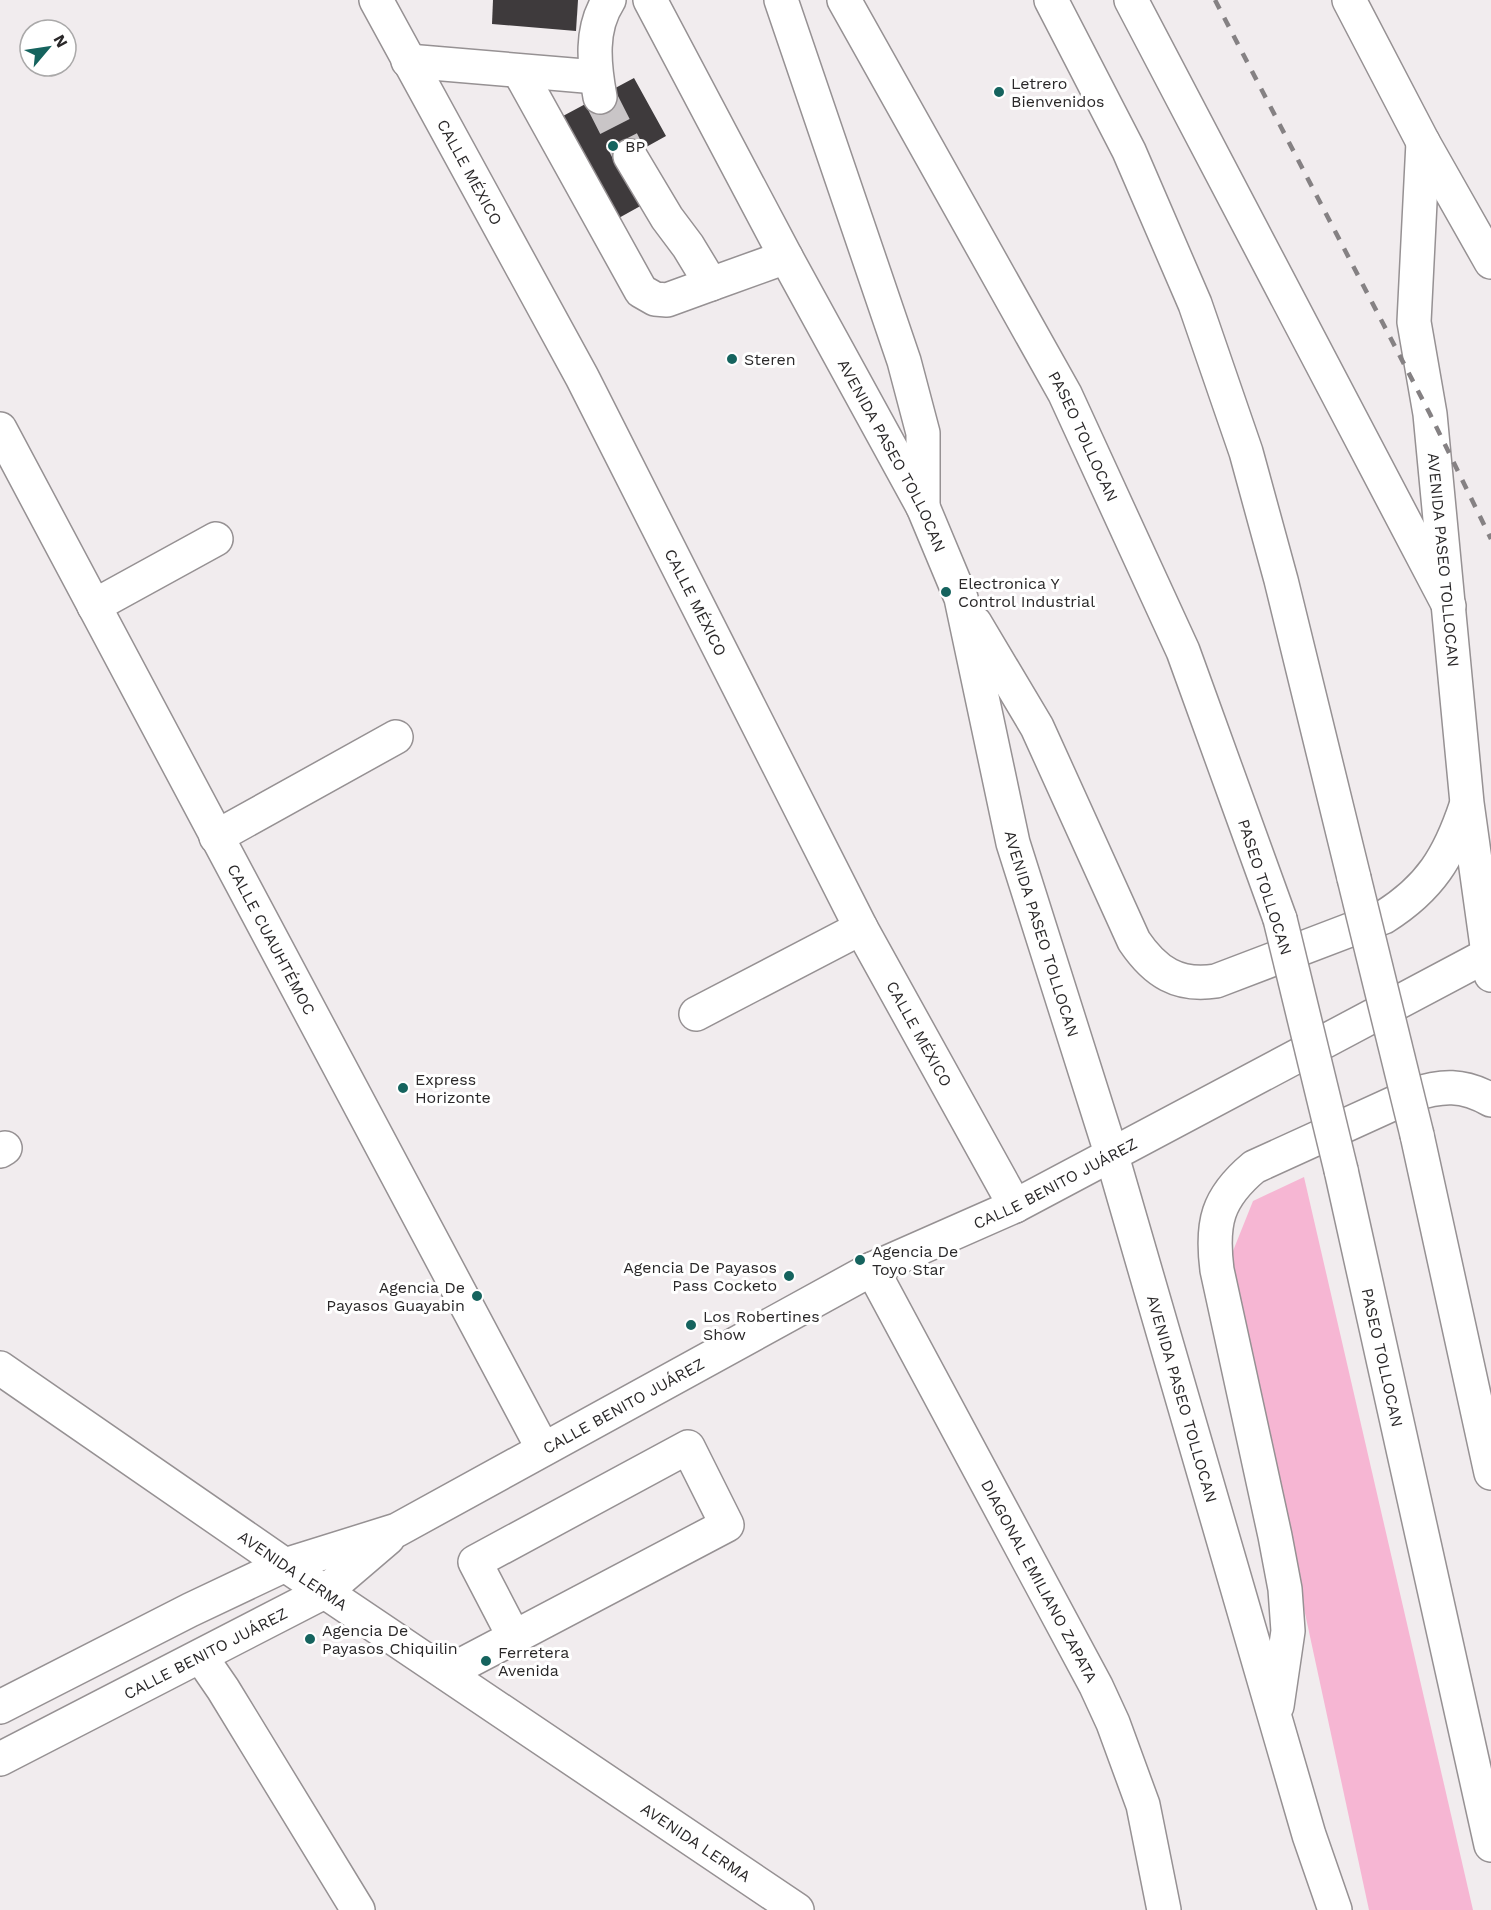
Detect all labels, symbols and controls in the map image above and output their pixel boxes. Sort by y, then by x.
north arrow [18,18,78,78]
text: N [49,31,72,51]
place label: Letrero Bienvenidos [1011,74,1104,111]
marker: Letrero Bienvenidos [992,85,1006,99]
street label: CALLE MÉXICO [433,116,507,228]
place label: BP [625,137,645,156]
marker: BP [606,139,620,153]
place label: Steren [744,350,796,369]
marker: Steren [725,352,739,366]
street label: AVENIDA PASEO TOLLOCAN [834,356,950,555]
street label: PASEO TOLLOCAN [1045,368,1123,505]
street label: AVENIDA PASEO TOLLOCAN [1424,452,1464,668]
street label: CALLE MÉXICO [661,545,731,659]
place label: Electronica Y Control Industrial [958,574,1095,611]
marker: Electronica Y Control Industrial [939,585,953,599]
street label: PASEO TOLLOCAN [1234,817,1296,957]
street label: AVENIDA PASEO TOLLOCAN [1001,829,1083,1039]
street label: CALLE CUAUHTÉMOC [224,861,320,1018]
street label: CALLE MÉXICO [883,978,956,1090]
place label: Express Horizonte [415,1070,491,1107]
marker: Express Horizonte [396,1081,410,1095]
street label: CALLE BENITO JUÁREZ [970,1133,1140,1233]
place label: Agencia De Toyo Star [872,1242,958,1279]
marker: Agencia De Toyo Star [853,1253,867,1267]
place label: Agencia De Payasos Pass Cocketo [623,1258,777,1295]
marker: Agencia De Payasos Pass Cocketo [782,1269,796,1283]
place label: Agencia De Payasos Guayabin [326,1278,465,1315]
street label: PASEO TOLLOCAN [1358,1286,1407,1429]
marker: Agencia De Payasos Guayabin [470,1289,484,1303]
street label: AVENIDA PASEO TOLLOCAN [1143,1293,1222,1505]
place label: Los Robertines Show [703,1307,820,1344]
marker: Los Robertines Show [684,1318,698,1332]
street label: CALLE BENITO JUÁREZ [539,1354,707,1458]
street label: DIAGONAL EMILIANO ZAPATA [977,1476,1102,1686]
street label: AVENIDA LERMA [235,1526,352,1614]
street label: CALLE BENITO JUÁREZ [120,1603,290,1703]
place label: Agencia De Payasos Chiquilin [322,1621,458,1658]
marker: Agencia De Payasos Chiquilin [303,1632,317,1646]
place label: Ferretera Avenida [498,1643,569,1680]
marker: Ferretera Avenida [479,1654,493,1668]
street label: AVENIDA LERMA [638,1798,755,1886]

